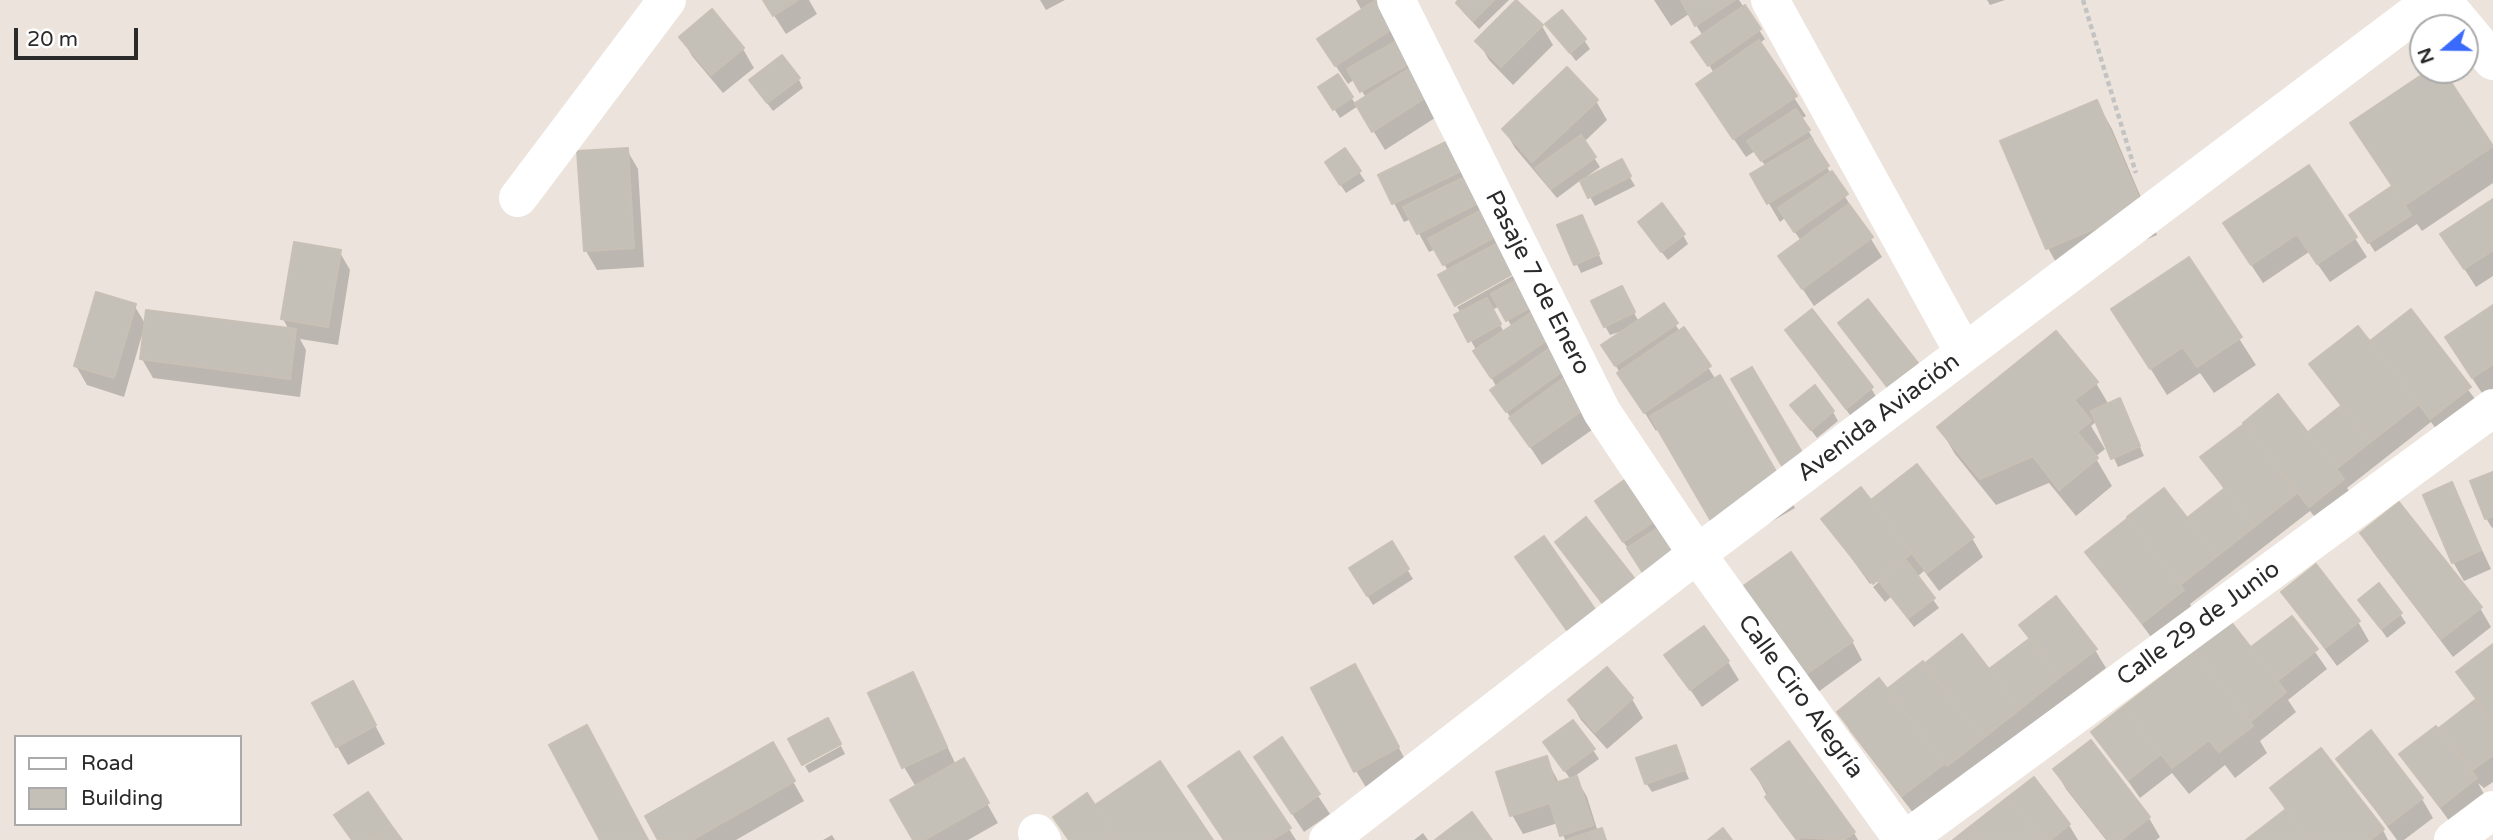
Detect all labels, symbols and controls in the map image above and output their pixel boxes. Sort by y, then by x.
scale bar [18,14,142,58]
north arrow [2409,14,2479,84]
text: 20 m [27,27,78,52]
text: N [2413,45,2439,66]
street label: Pasaje 7 de Enero [1478,186,1596,380]
street label: Avenida Aviación [1792,348,1966,488]
street label: Calle 29 de Junio [2112,555,2286,693]
street label: Calle Ciro Alegría [1731,610,1869,784]
legend [14,735,242,826]
text: Road [81,751,134,776]
text: Building [81,786,163,811]

